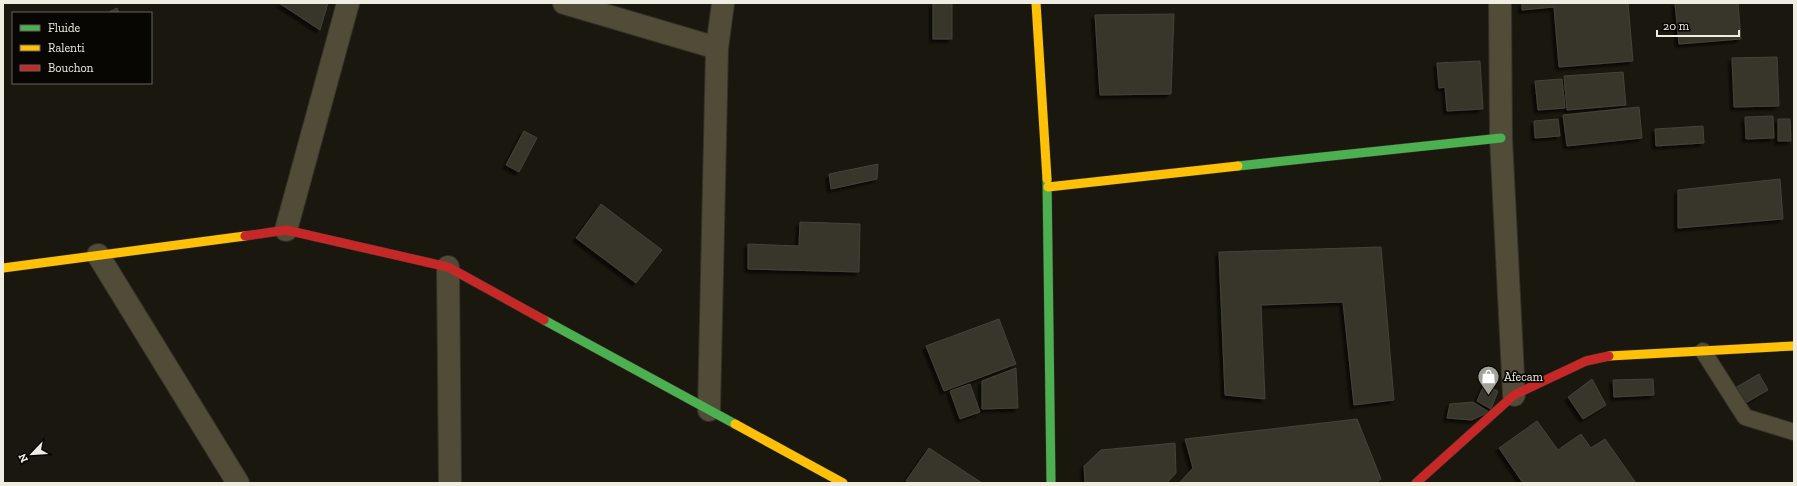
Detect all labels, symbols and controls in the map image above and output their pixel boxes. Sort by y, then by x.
legend [12,12,152,84]
scale bar [1657,12,1739,38]
text: 20 m [1663,19,1690,33]
text: Fluide [48,21,81,35]
text: Ralenti [48,41,85,55]
text: Bouchon [48,61,94,75]
shop icon: Afecam [1476,364,1502,397]
place label: Afecam [1504,370,1544,384]
north arrow [12,434,52,474]
text: N [15,451,31,465]

